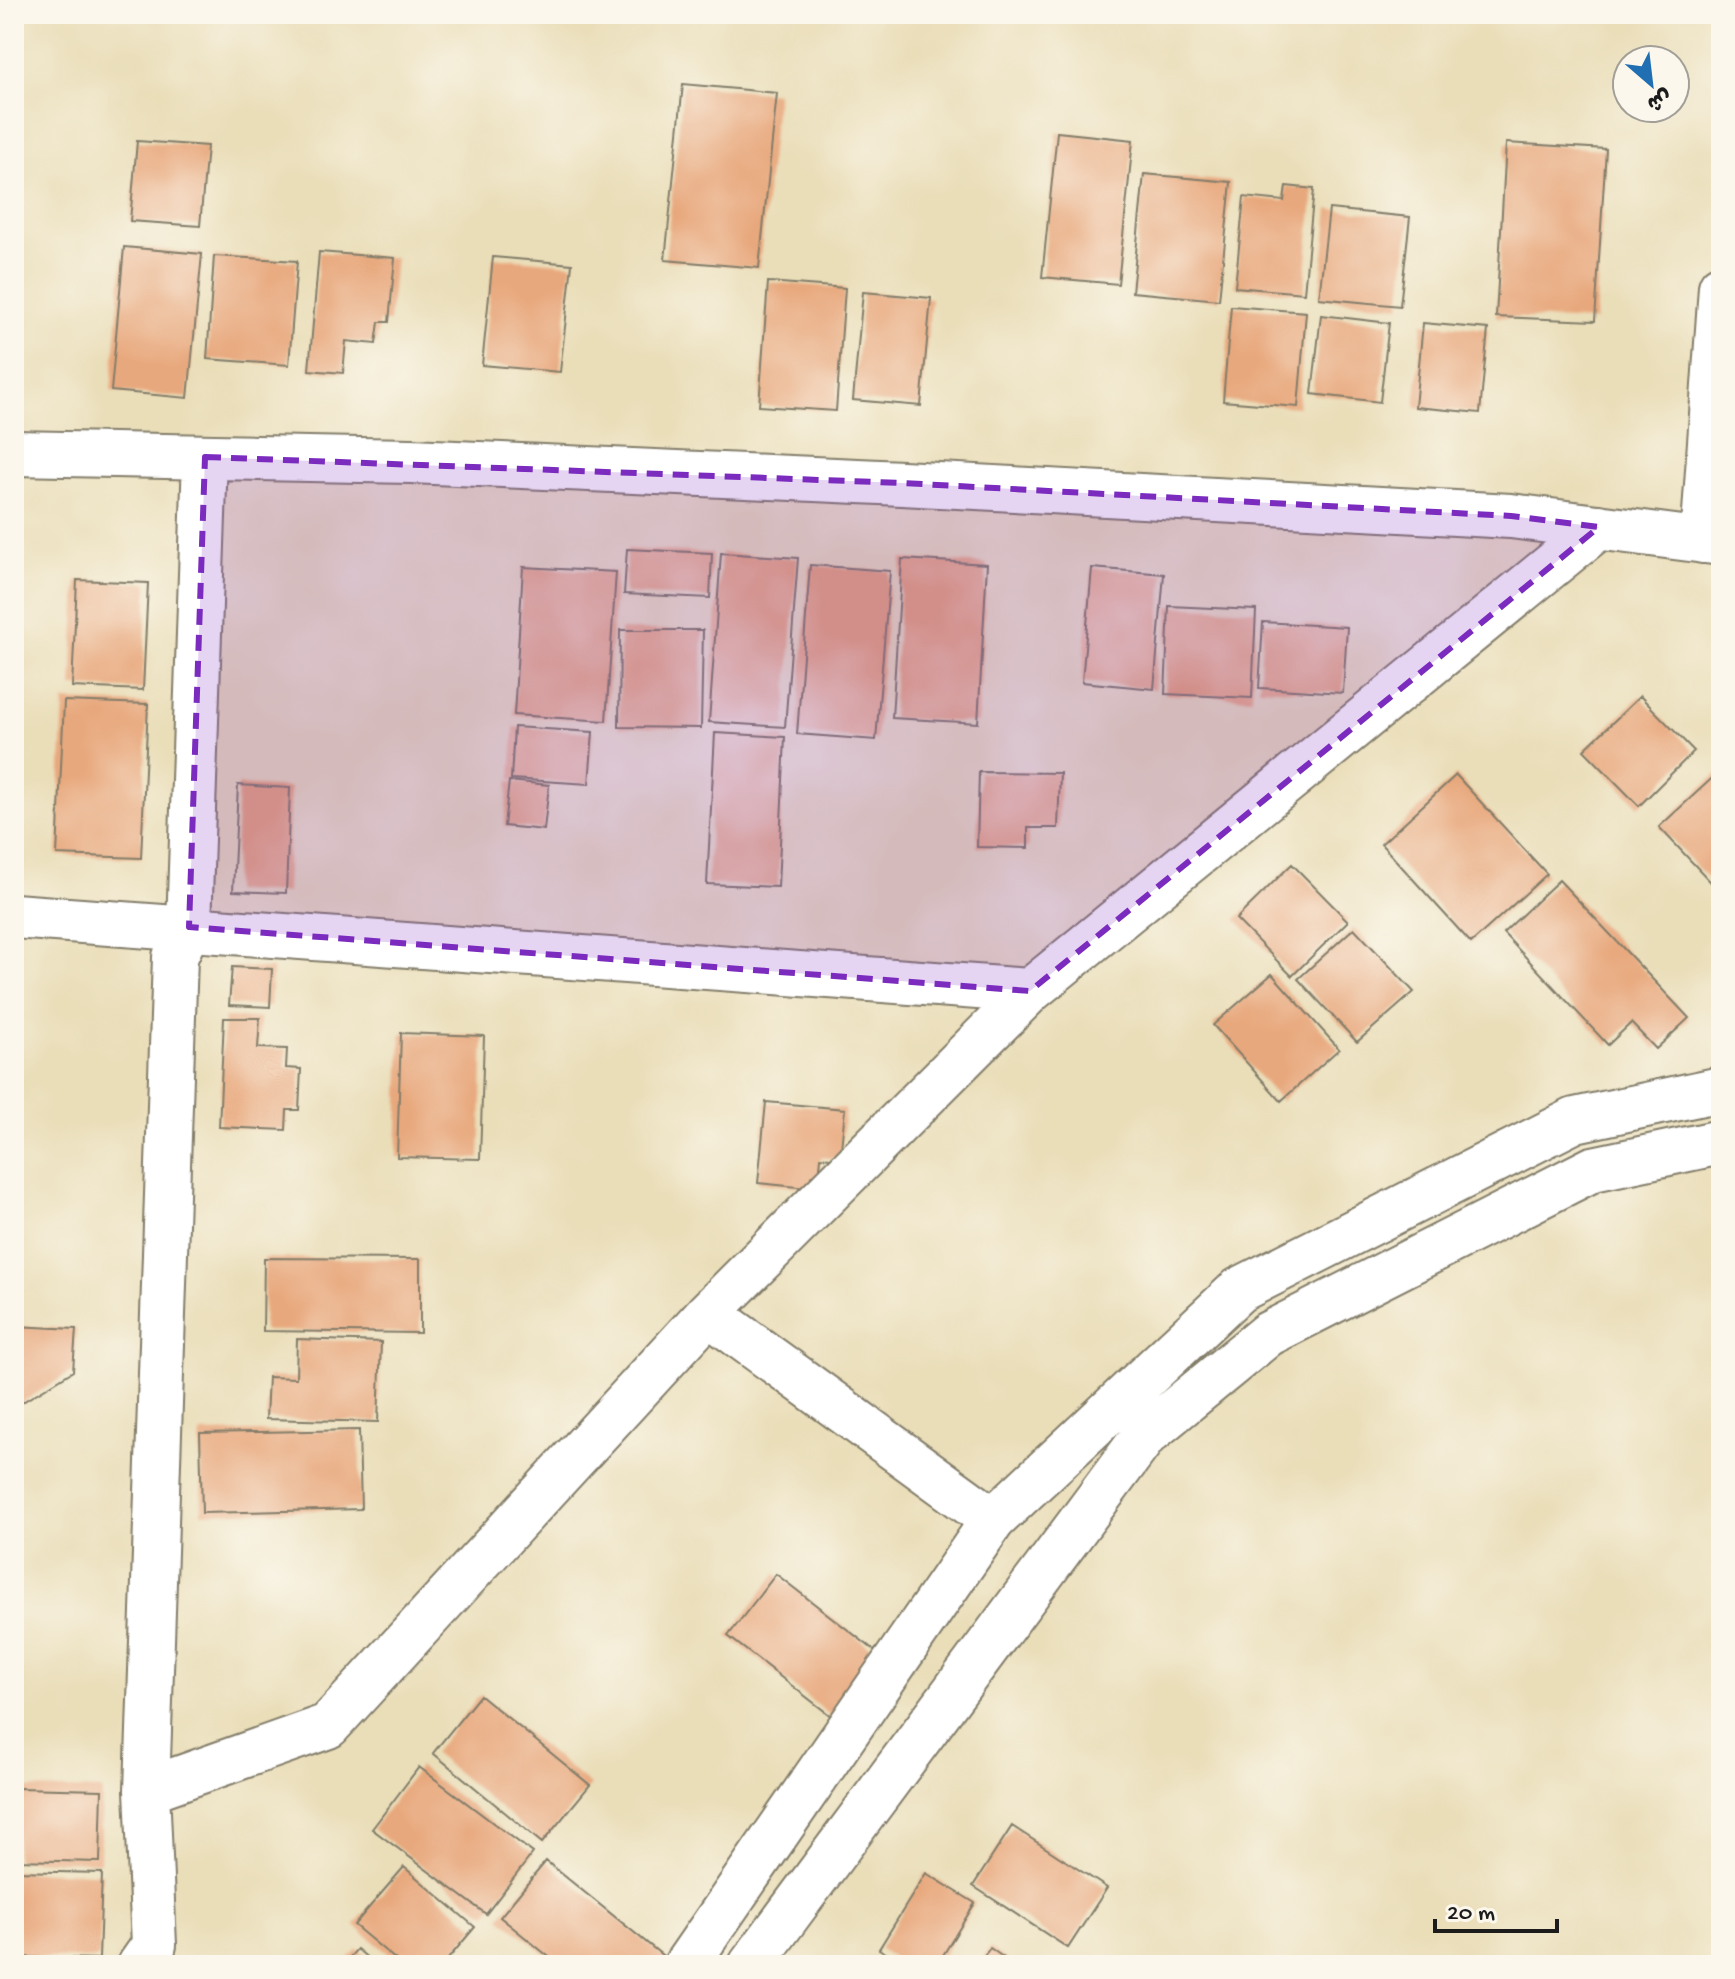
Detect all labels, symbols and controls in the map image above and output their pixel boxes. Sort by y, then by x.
north arrow [1611,44,1691,124]
text: ش [1642,81,1675,115]
scale bar [1435,1883,1557,1933]
text: 20 m [1447,1900,1495,1929]

